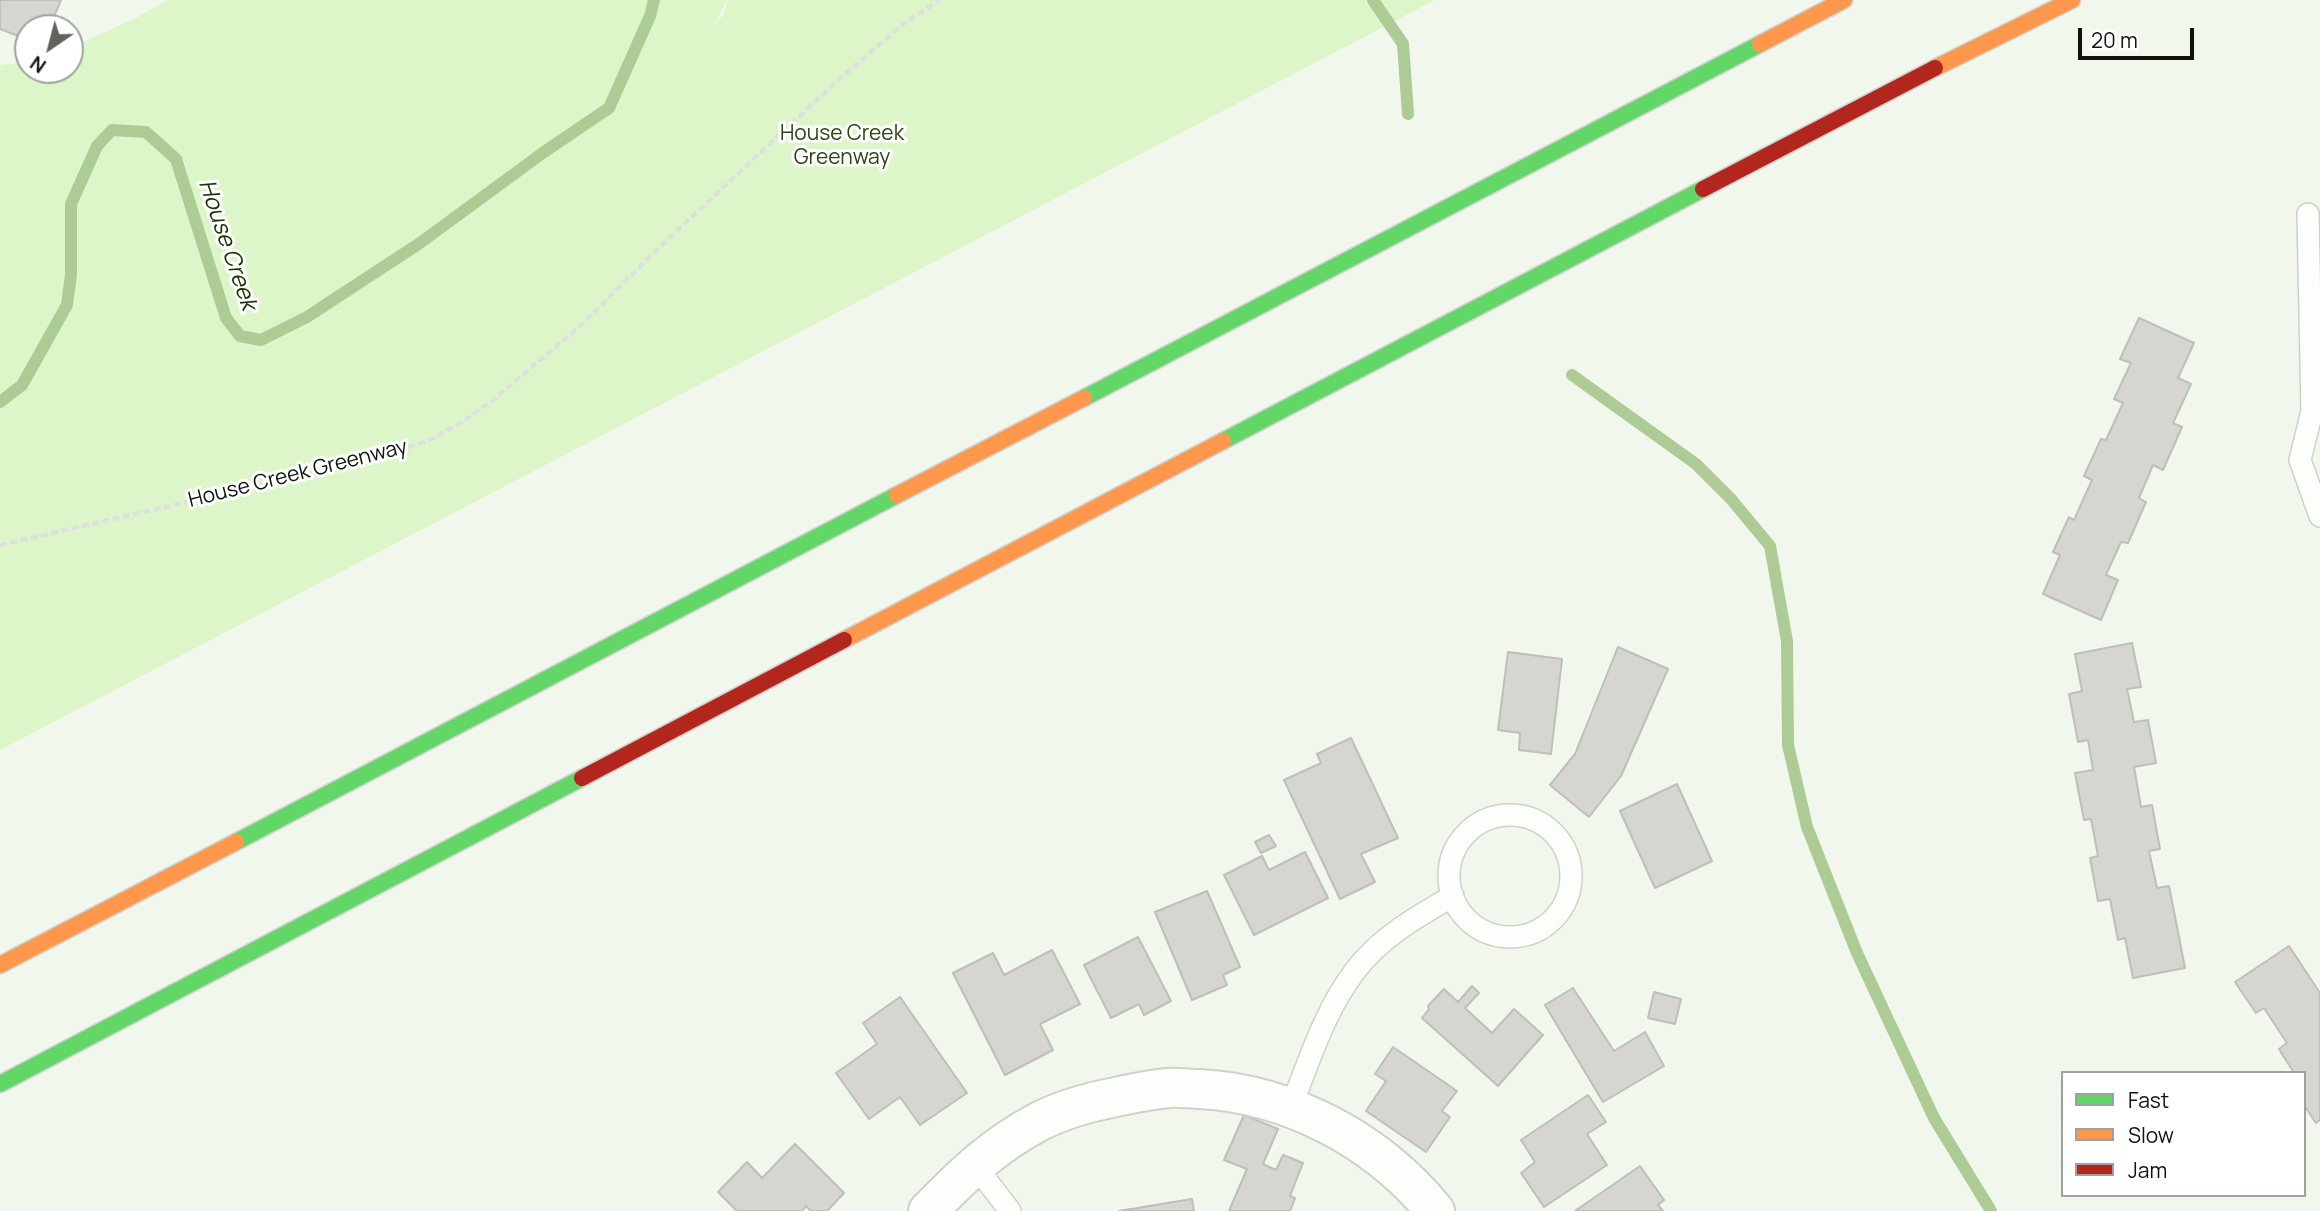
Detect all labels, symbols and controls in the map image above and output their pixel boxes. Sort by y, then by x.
north arrow [14,14,84,84]
scale bar [2082,14,2198,58]
text: 20 m [2091,26,2138,54]
text: N [25,50,51,79]
park label: House Creek Greenway [780,121,904,171]
water label: House Creek [192,176,262,314]
street label: House Creek Greenway [186,435,410,513]
legend [2061,1071,2306,1197]
text: Fast [2128,1086,2169,1114]
text: Slow [2128,1121,2174,1149]
text: Jam [2128,1156,2167,1184]

